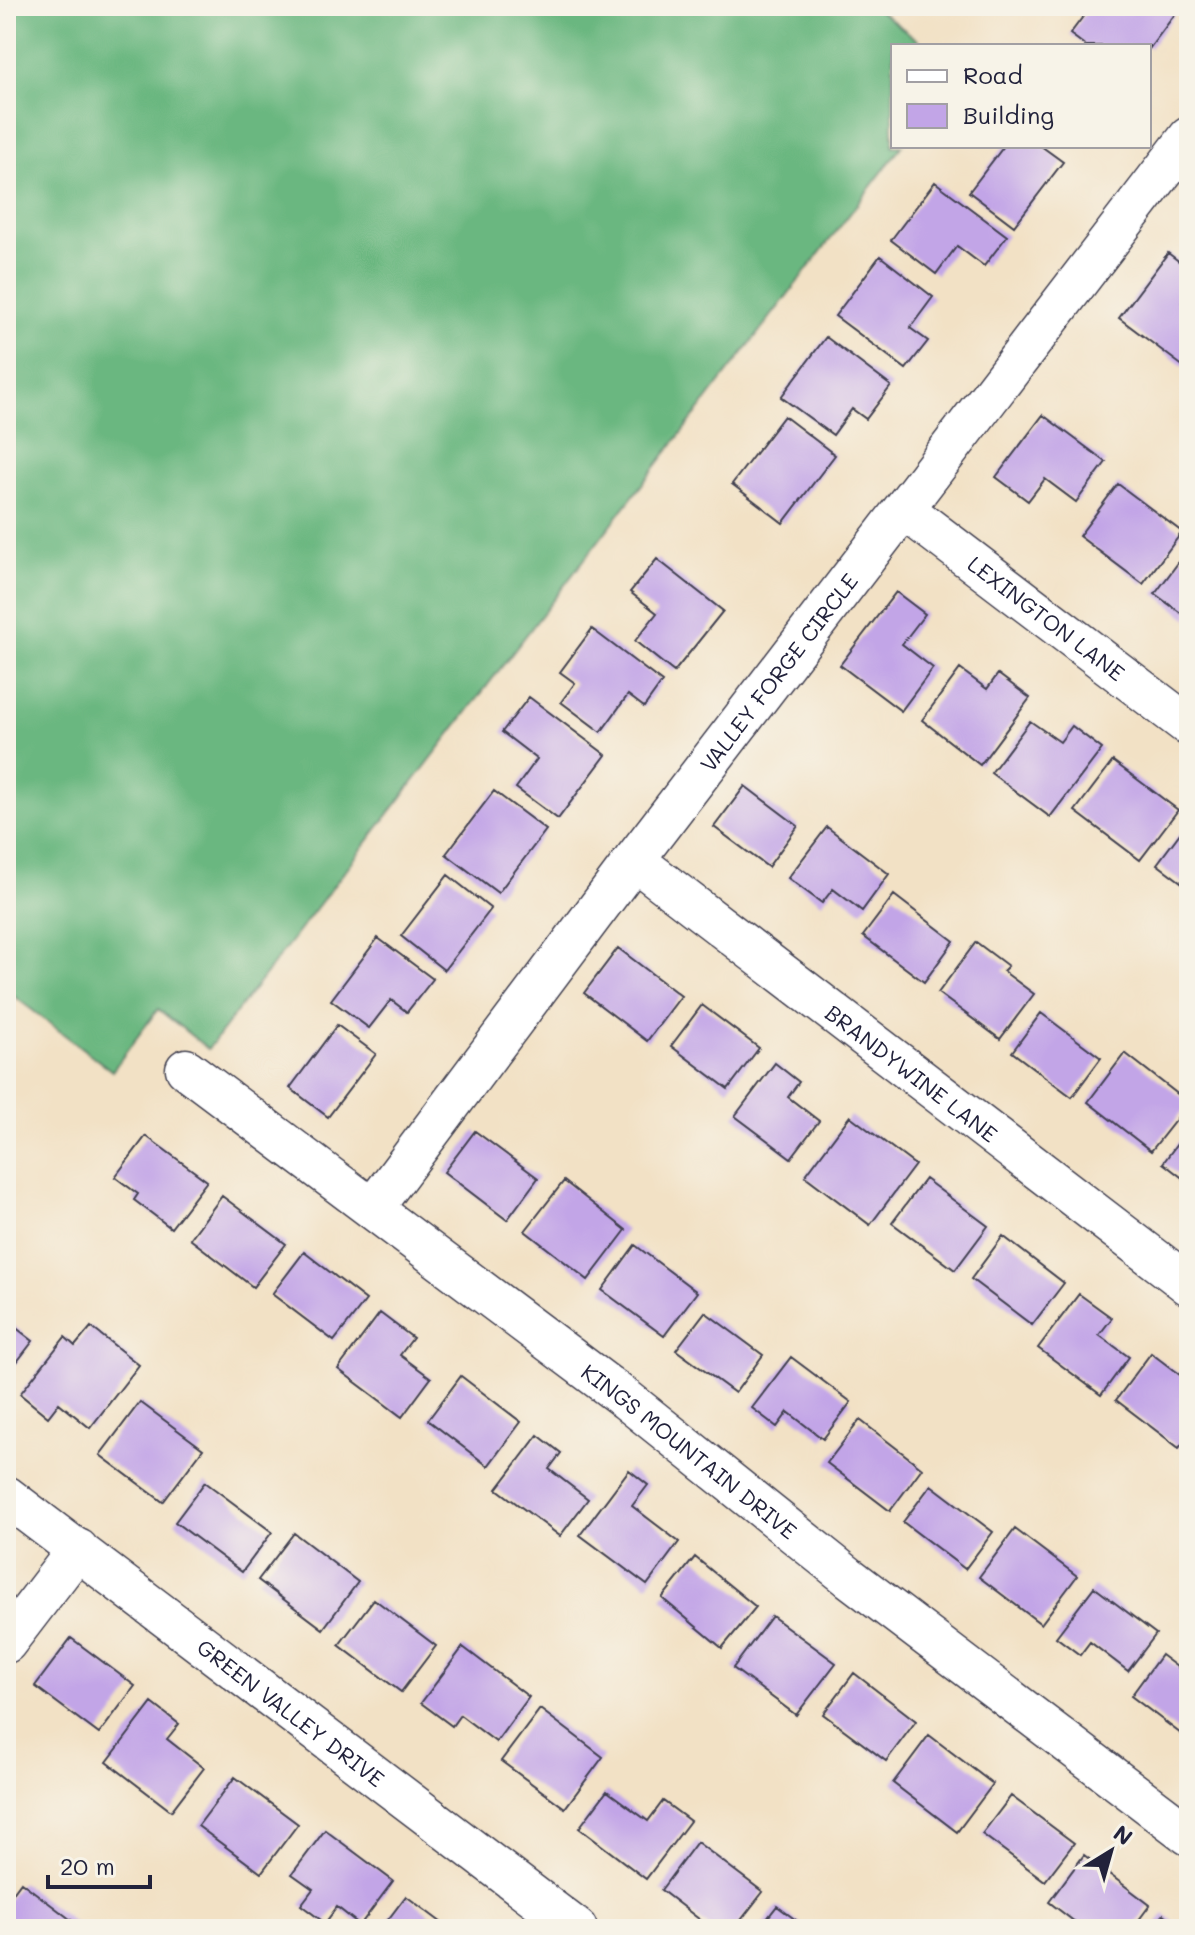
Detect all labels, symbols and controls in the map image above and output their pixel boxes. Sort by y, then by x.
legend [891,44,1151,148]
text: Road [963,59,1023,90]
text: Building [963,99,1054,130]
street label: LEXINGTON LANE [962,549,1131,687]
street label: VALLEY FORGE CIRCLE [693,567,864,777]
street label: BRANDYWINE LANE [820,998,1004,1148]
street label: KINGS MOUNTAIN DRIVE [576,1357,803,1545]
street label: GREEN VALLEY DRIVE [192,1632,391,1793]
north arrow [1071,1811,1151,1891]
text: N [1108,1818,1139,1851]
scale bar [48,1839,150,1889]
text: 20 m [60,1850,115,1881]

